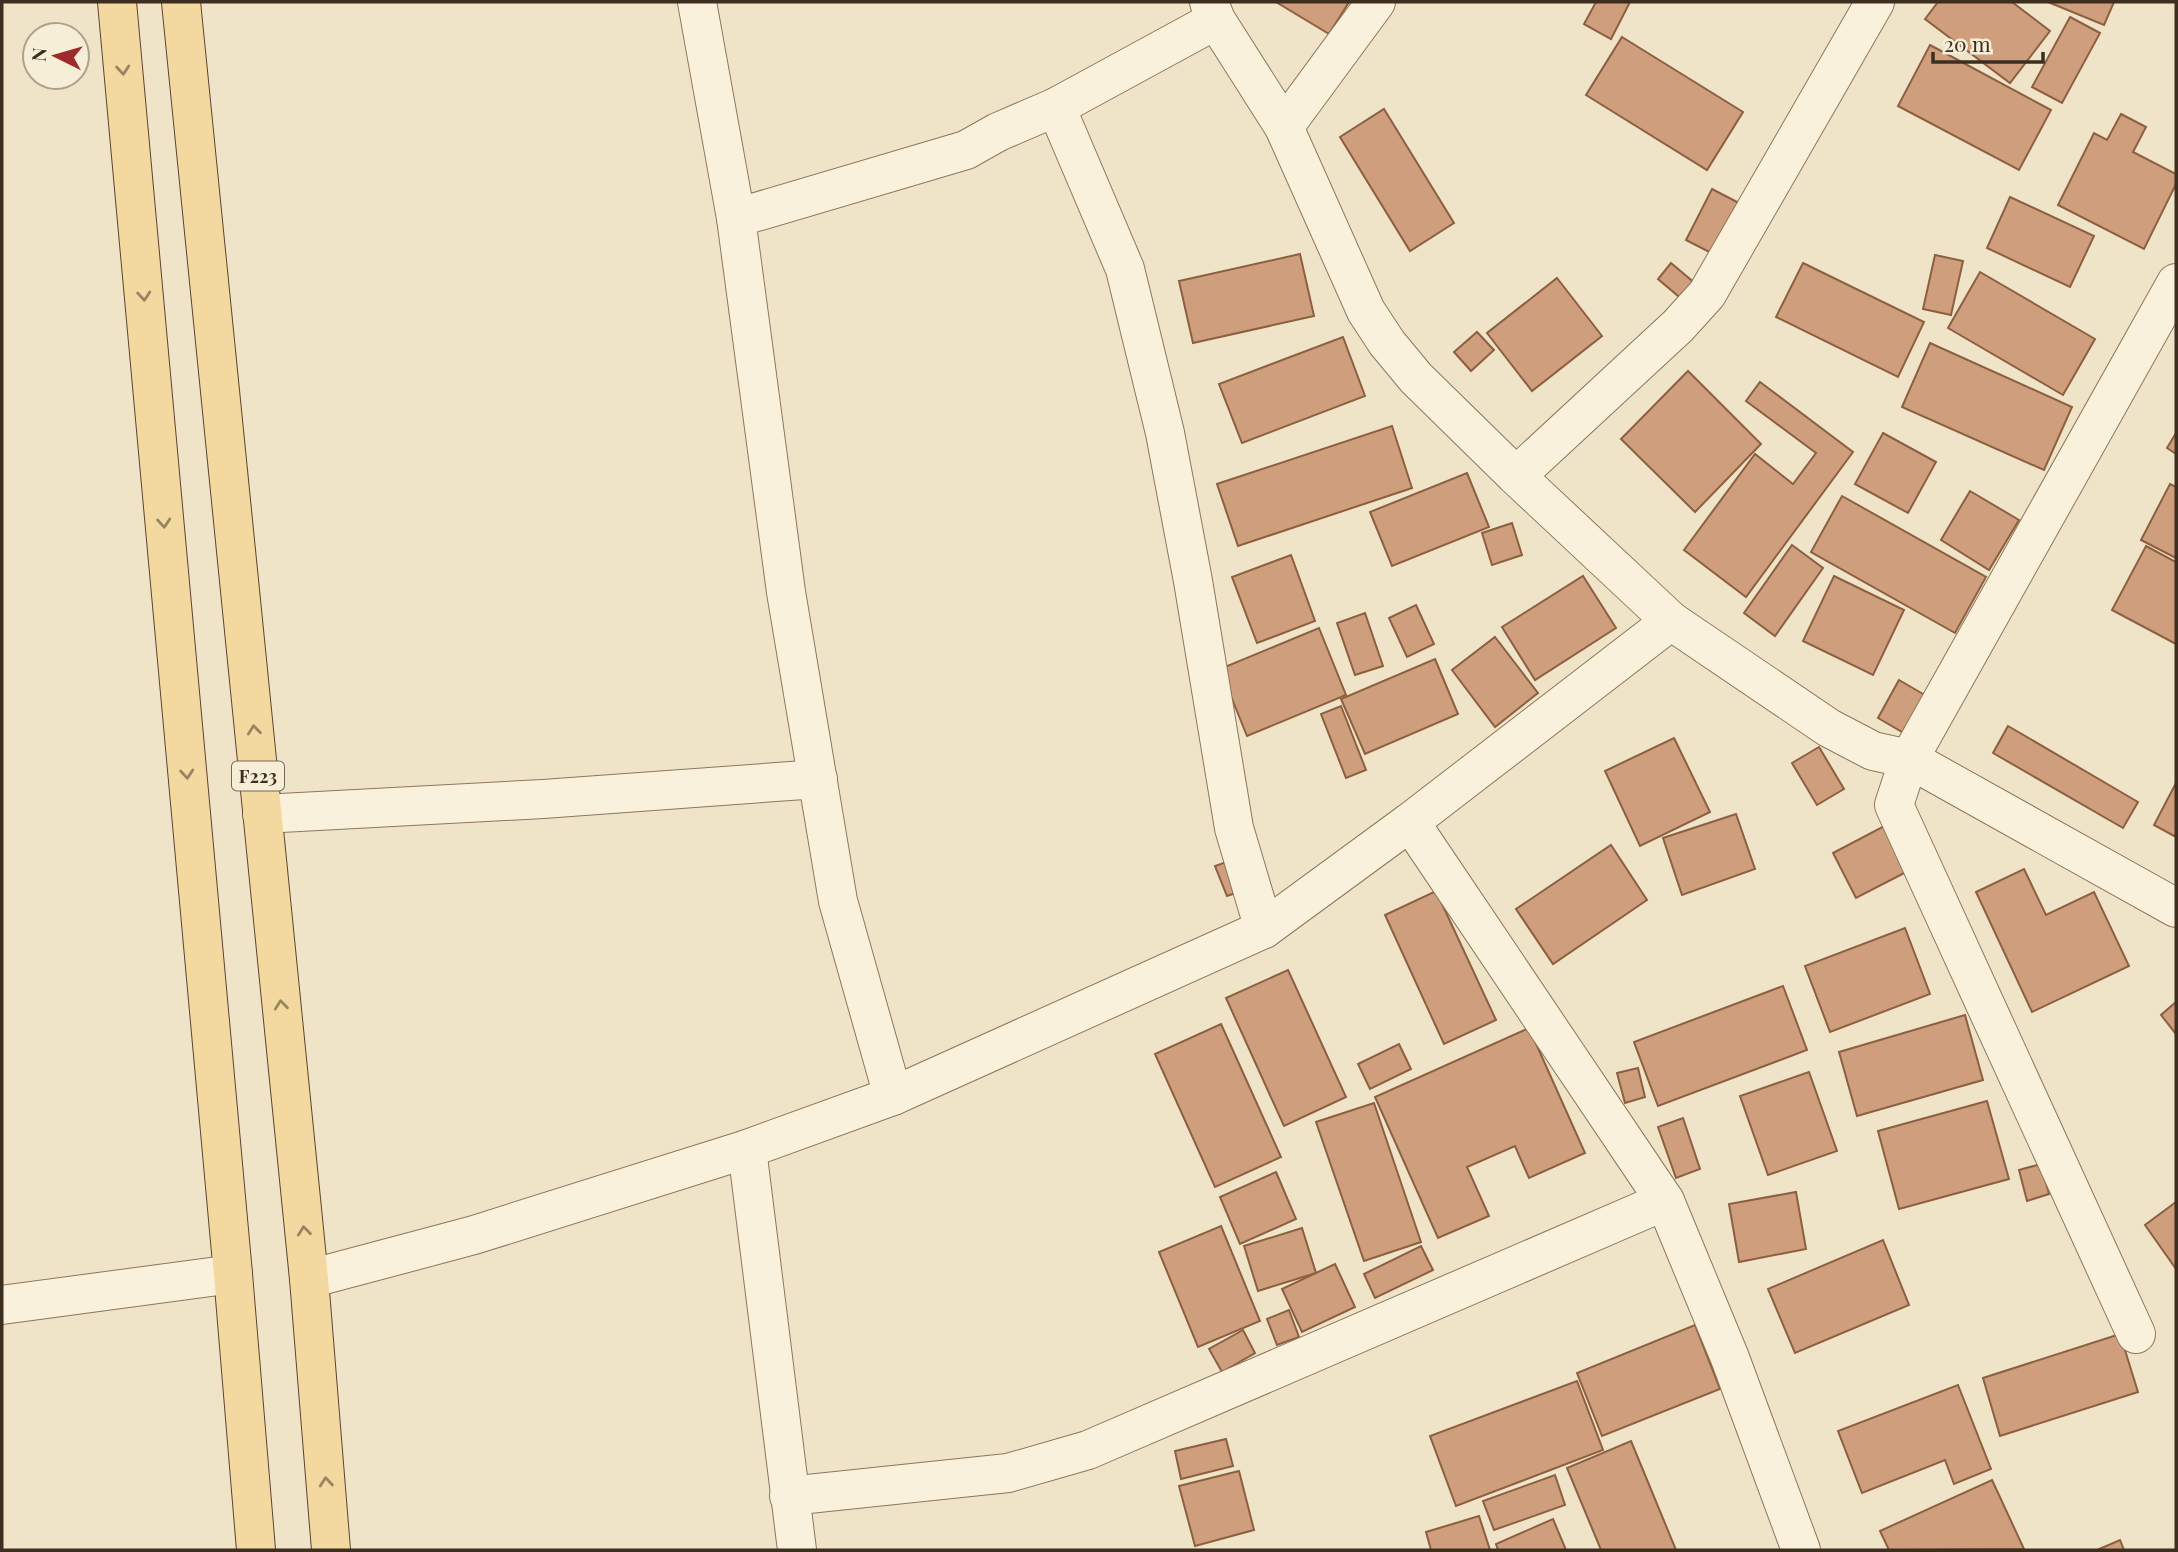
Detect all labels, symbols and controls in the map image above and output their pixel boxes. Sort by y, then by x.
north arrow [21,21,91,91]
scale bar [1933,21,2043,65]
text: 20 m [1944,29,1991,57]
text: N [25,46,52,62]
one-way arrow [115,65,130,76]
one-way arrow [136,291,151,302]
one-way arrow [157,517,172,529]
one-way arrow [246,724,261,736]
road number: F223 [232,762,284,790]
one-way arrow [180,768,195,780]
one-way arrow [274,999,289,1010]
one-way arrow [297,1225,312,1236]
one-way arrow [319,1476,334,1487]

